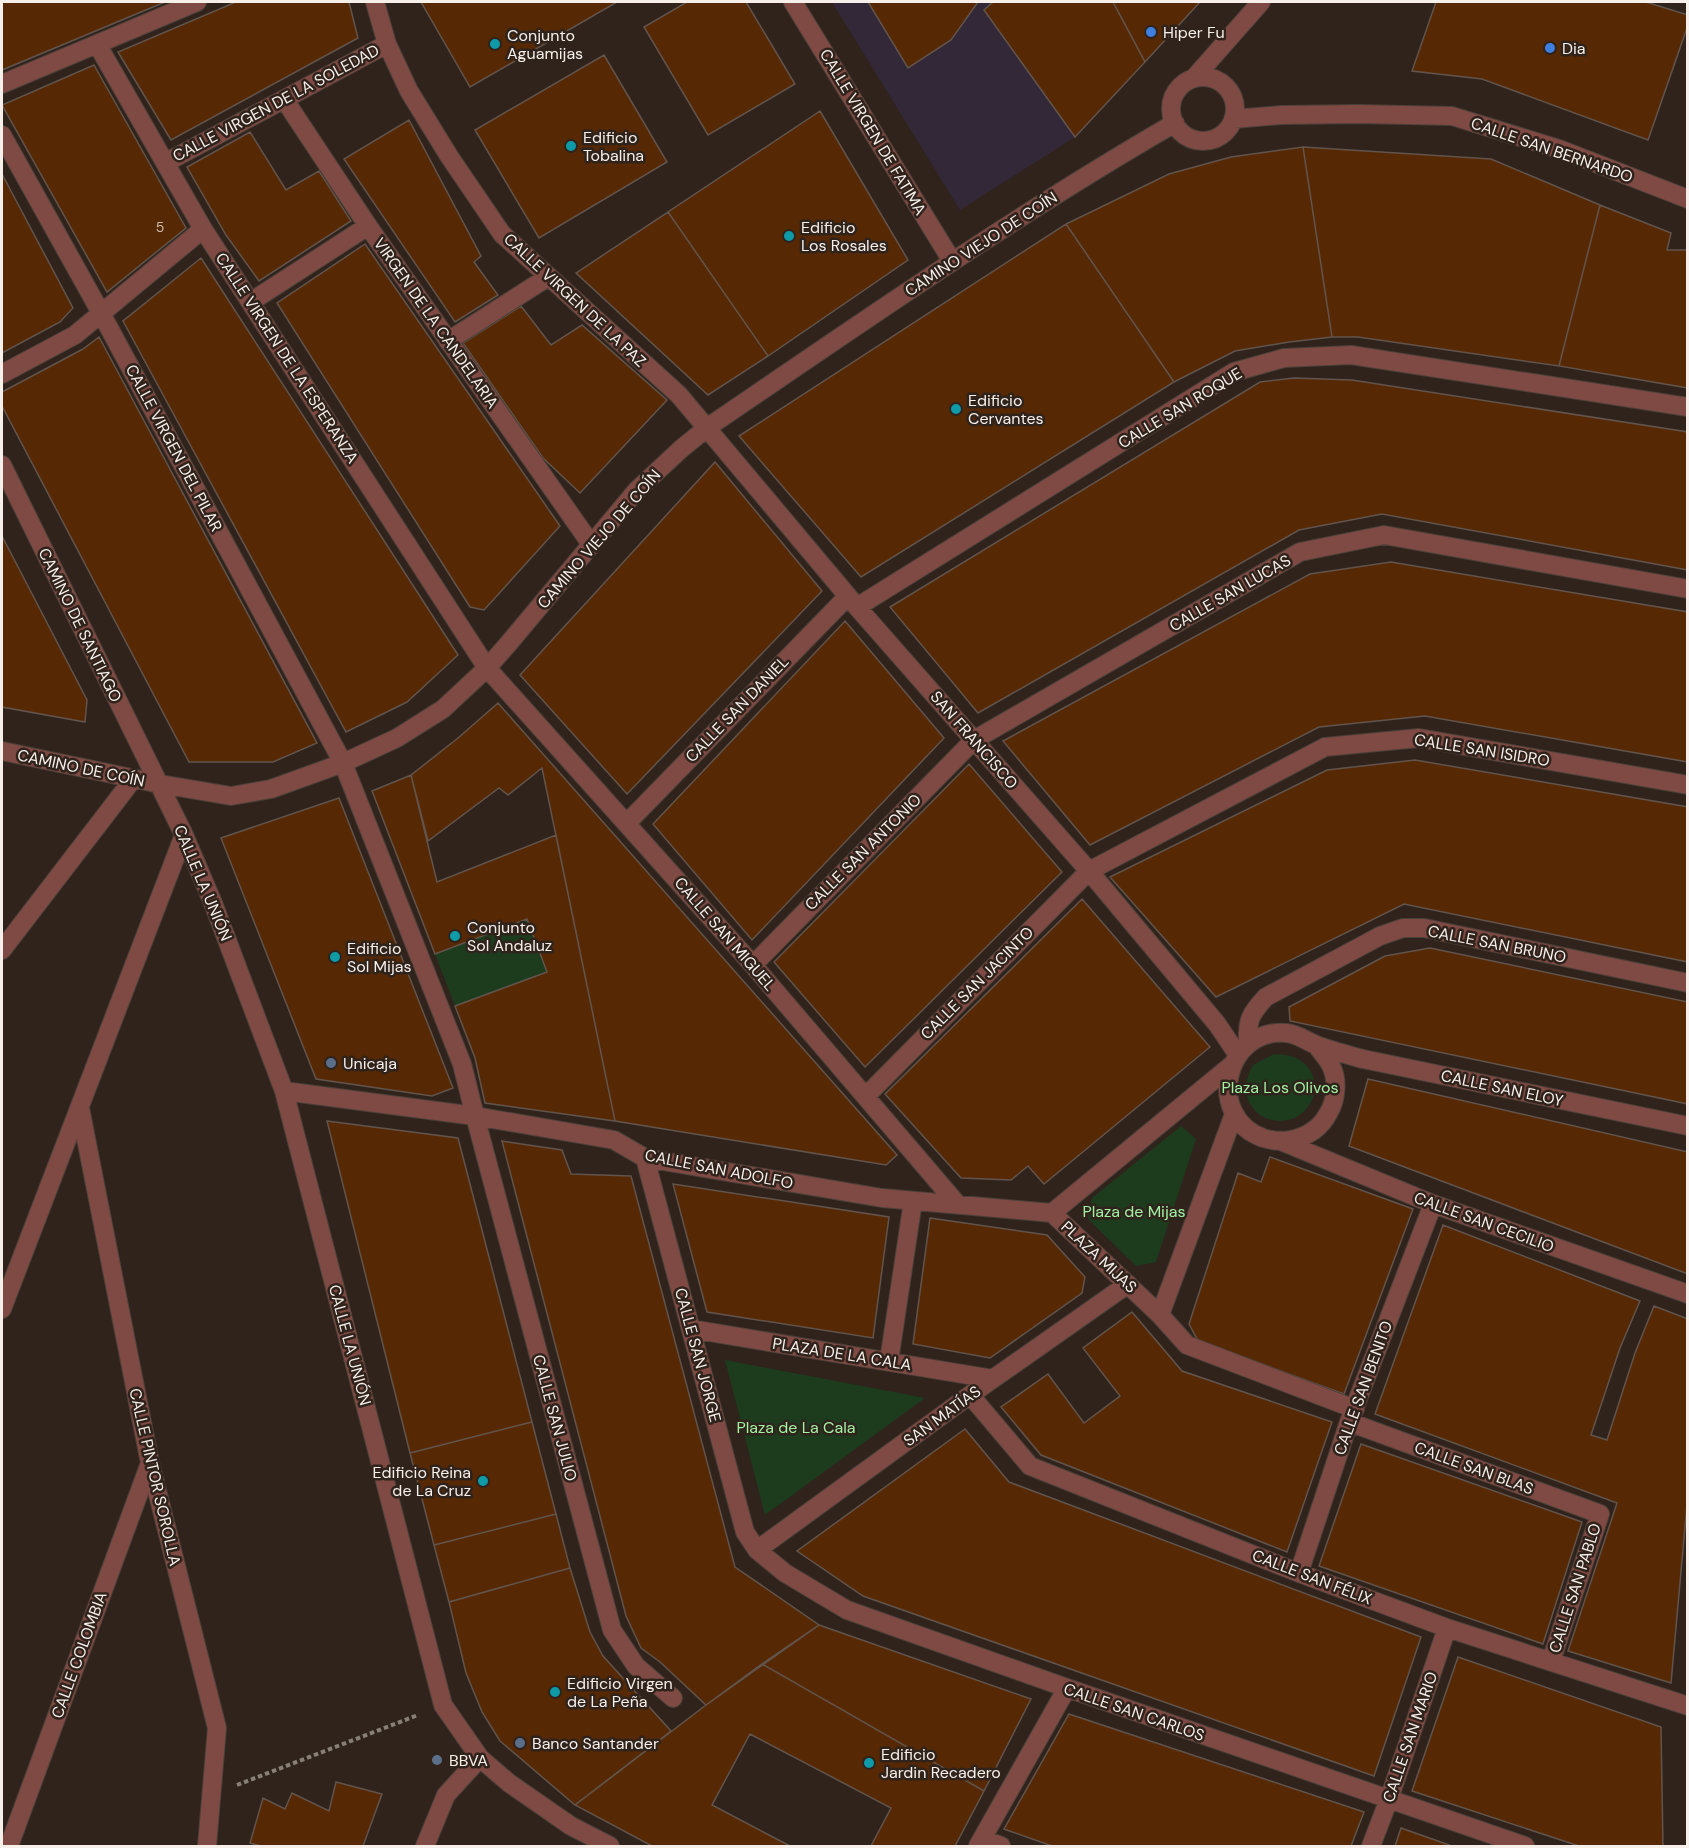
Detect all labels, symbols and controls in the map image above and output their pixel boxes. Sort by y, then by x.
place label: Hiper Fu [1163,22,1225,43]
place label: Conjunto Aguamijas [507,25,583,64]
marker: Hiper Fu [1144,25,1158,39]
marker: Conjunto Aguamijas [488,37,502,51]
place label: Dia [1562,38,1586,59]
street label: CALLE VIRGEN DE LA SOLEDAD [169,40,383,166]
marker: Dia [1543,41,1557,55]
street label: CALLE VIRGEN DE FATIMA [815,45,931,219]
street label: CALLE SAN BERNARDO [1468,112,1636,188]
place label: Edificio Tobalina [583,127,644,166]
marker: Edificio Tobalina [564,139,578,153]
street label: CAMINO VIEJO DE COÍN [901,187,1061,301]
place label: Edificio Los Rosales [801,217,887,256]
house number: 5 [156,218,164,236]
street label: CALLE VIRGEN DE LA PAZ [499,228,651,372]
marker: Edificio Los Rosales [782,229,796,243]
street label: VIRGEN DE LA CANDELARIA [369,233,503,413]
street label: CALLE VIRGEN DE LA ESPERANZA [211,249,363,468]
street label: CALLE VIRGEN DEL PILAR [121,361,227,535]
street label: CALLE SAN ROQUE [1114,363,1246,453]
place label: Edificio Cervantes [968,390,1044,429]
marker: Edificio Cervantes [949,402,963,416]
street label: CAMINO VIEJO DE COÍN [533,465,665,613]
street label: CAMINO DE SANTIAGO [33,544,127,706]
street label: CALLE SAN LUCAS [1166,550,1294,636]
street label: CALLE SAN DANIEL [681,651,793,767]
street label: SAN FRANCISCO [926,687,1022,793]
street label: CALLE SAN ISIDRO [1413,729,1551,771]
street label: CAMINO DE COÍN [15,744,147,792]
street label: CALLE SAN ANTONIO [800,789,926,915]
street label: CALLE LA UNIÓN [169,822,237,944]
street label: CALLE SAN MIGUEL [670,873,780,995]
place label: Conjunto Sol Andaluz [467,917,552,956]
street label: CALLE SAN BRUNO [1426,920,1568,968]
street label: CALLE SAN JACINTO [916,922,1038,1044]
marker: Conjunto Sol Andaluz [448,929,462,943]
place label: Edificio Sol Mijas [347,938,412,977]
marker: Edificio Sol Mijas [328,950,342,964]
place label: Unicaja [343,1053,397,1074]
marker: Unicaja [324,1056,338,1070]
street label: CALLE SAN ELOY [1439,1065,1565,1111]
park label: Plaza Los Olivos [1221,1077,1339,1098]
street label: CALLE SAN ADOLFO [643,1144,795,1194]
street label: CALLE SAN CECILIO [1411,1187,1557,1257]
park label: Plaza de Mijas [1082,1201,1186,1222]
street label: PLAZA MIJAS [1057,1216,1141,1298]
street label: CALLE LA UNIÓN [324,1282,376,1408]
street label: CALLE SAN JORGE [670,1285,726,1425]
street label: CALLE SAN BENITO [1329,1318,1397,1458]
street label: PLAZA DE LA CALA [771,1333,913,1375]
street label: CALLE SAN JULIO [528,1352,582,1484]
street label: SAN MATÍAS [899,1381,985,1451]
street label: CALLE PINTOR SOROLLA [124,1386,186,1568]
park label: Plaza de La Cala [736,1417,856,1438]
street label: CALLE SAN BLAS [1412,1437,1536,1499]
place label: Edificio Reina de La Cruz [373,1462,471,1501]
marker: Edificio Reina de La Cruz [476,1474,490,1488]
street label: CALLE SAN PABLO [1544,1520,1606,1656]
street label: CALLE SAN FÉLIX [1249,1545,1375,1610]
street label: CALLE COLOMBIA [46,1589,112,1721]
street label: CALLE SAN MARIO [1378,1669,1442,1805]
place label: Edificio Virgen de La Peña [567,1673,673,1712]
street label: CALLE SAN CARLOS [1061,1678,1207,1746]
marker: Edificio Virgen de La Peña [548,1685,562,1699]
place label: Banco Santander [532,1733,659,1754]
marker: Banco Santander [513,1736,527,1750]
place label: Edificio Jardin Recadero [881,1744,1001,1783]
place label: BBVA [449,1750,488,1771]
marker: BBVA [430,1753,444,1767]
marker: Edificio Jardin Recadero [862,1756,876,1770]

